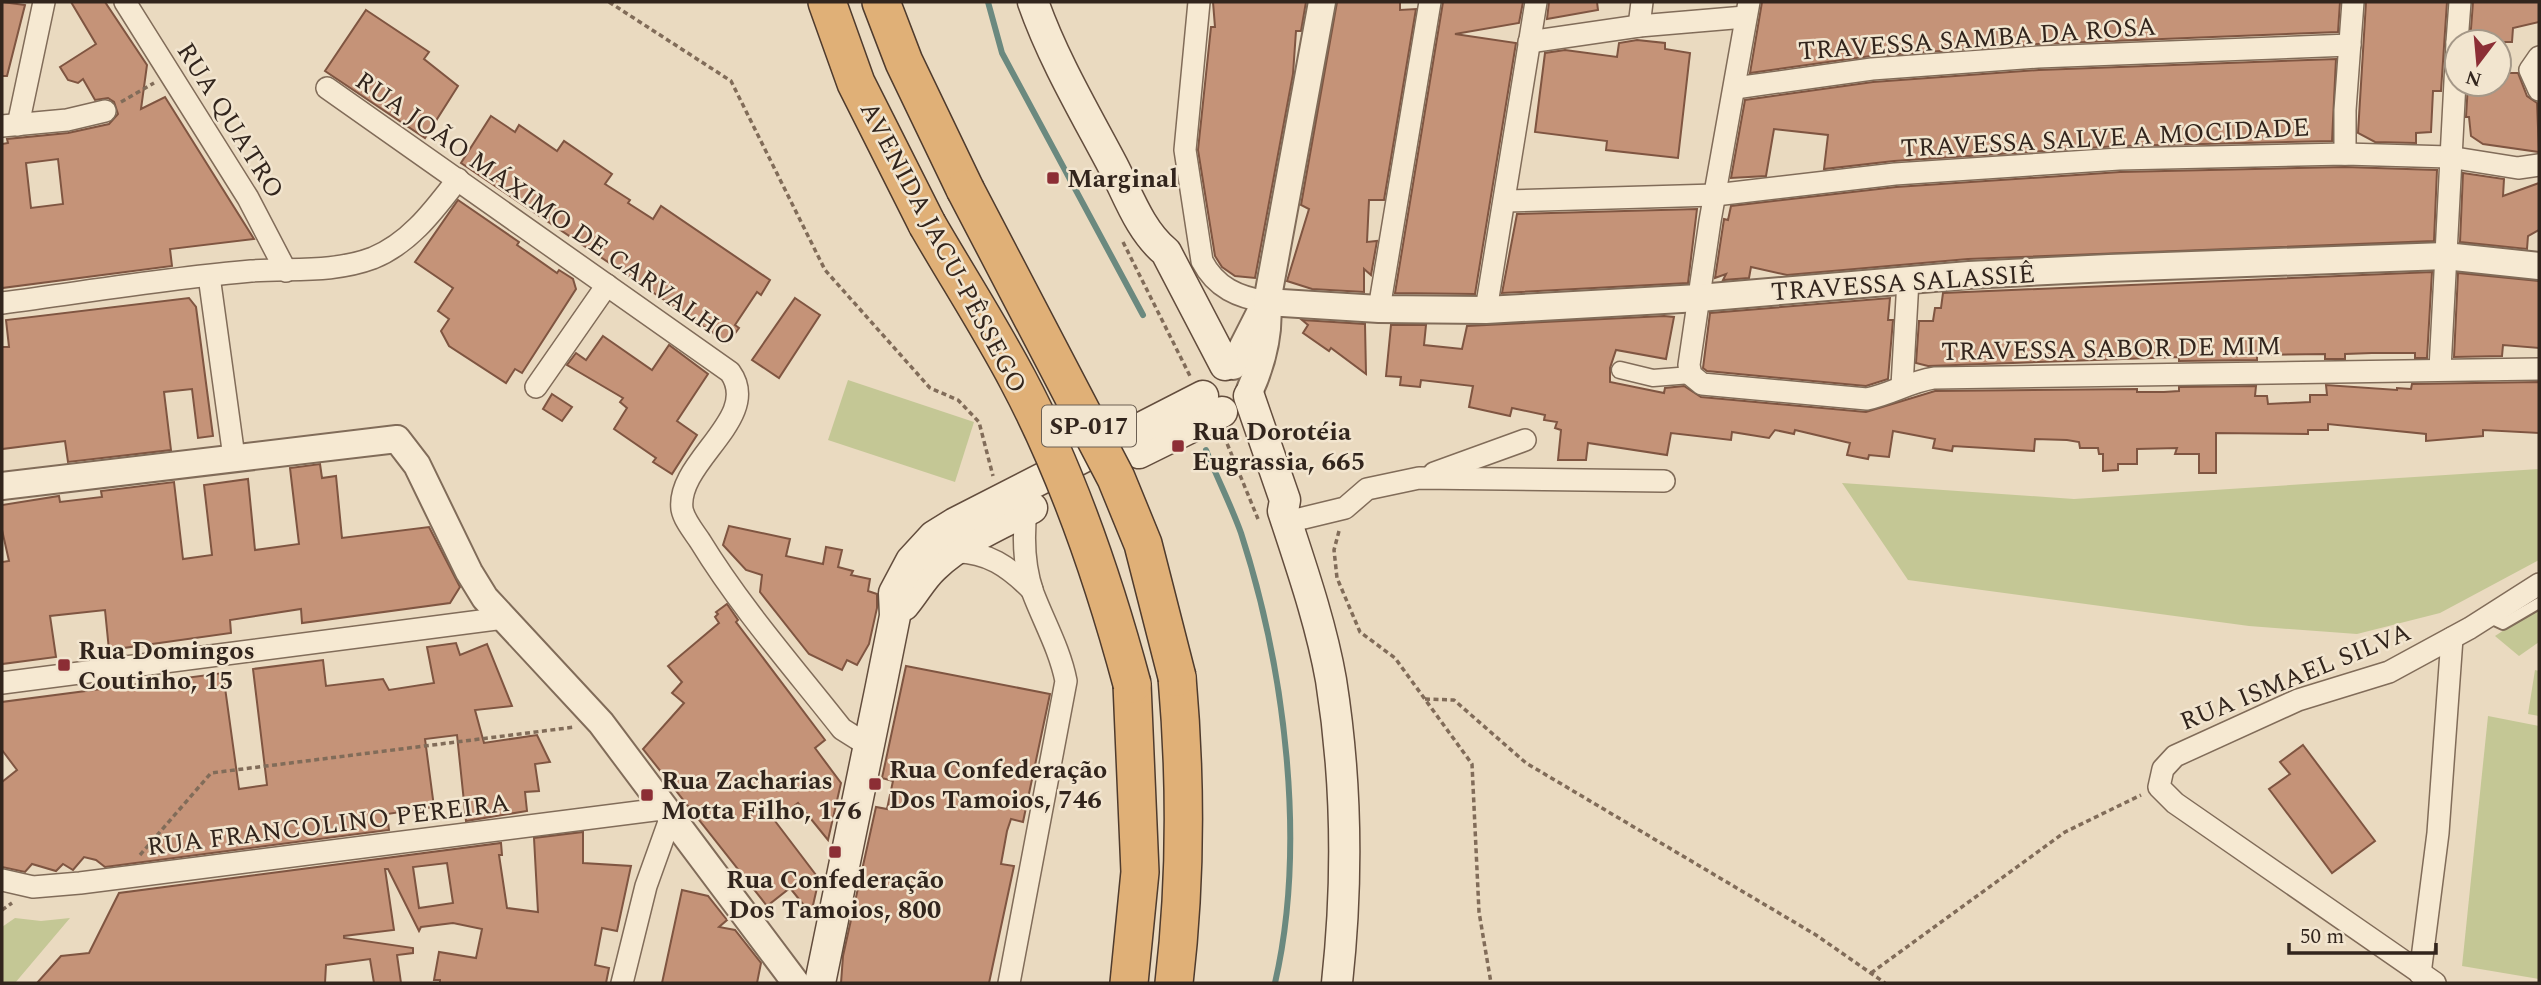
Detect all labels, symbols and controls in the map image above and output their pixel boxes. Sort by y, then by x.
street label: TRAVESSA SAMBA DA ROSA [1797,7,2157,71]
north arrow [2443,28,2513,98]
street label: RUA QUATRO [166,35,294,207]
street label: RUA JOÃO MÁXIMO DE CARVALHO [347,61,744,356]
text: N [2462,62,2485,94]
street label: AVENIDA JACU-PÊSSEGO [849,94,1037,401]
street label: TRAVESSA SALVE A MOCIDADE [1900,107,2310,169]
place label: Marginal [1067,159,1178,199]
marker: Marginal [1045,170,1061,186]
street label: TRAVESSA SALASSIÊ [1770,254,2037,312]
street label: TRAVESSA SABOR DE MIM [1941,326,2281,372]
road number: SP-017 [1042,405,1136,446]
place label: Rua Dorotéia Eugrassia, 665 [1192,412,1365,482]
marker: Rua Dorotéia Eugrassia, 665 [1170,438,1186,454]
street label: RUA ISMAEL SILVA [2174,612,2417,742]
place label: Rua Domingos Coutinho, 15 [78,631,255,701]
marker: Rua Domingos Coutinho, 15 [56,657,72,673]
place label: Rua Confederação Dos Tamoios, 746 [889,750,1107,820]
place label: Rua Zacharias Motta Filho, 176 [661,761,862,831]
marker: Rua Confederação Dos Tamoios, 746 [867,776,883,792]
street label: RUA FRANCOLINO PEREIRA [145,783,512,867]
marker: Rua Zacharias Motta Filho, 176 [639,787,655,803]
marker: Rua Confederação Dos Tamoios, 800 [827,844,843,860]
place label: Rua Confederação Dos Tamoios, 800 [726,860,944,930]
scale bar [2289,912,2436,956]
text: 50 m [2300,921,2344,953]

